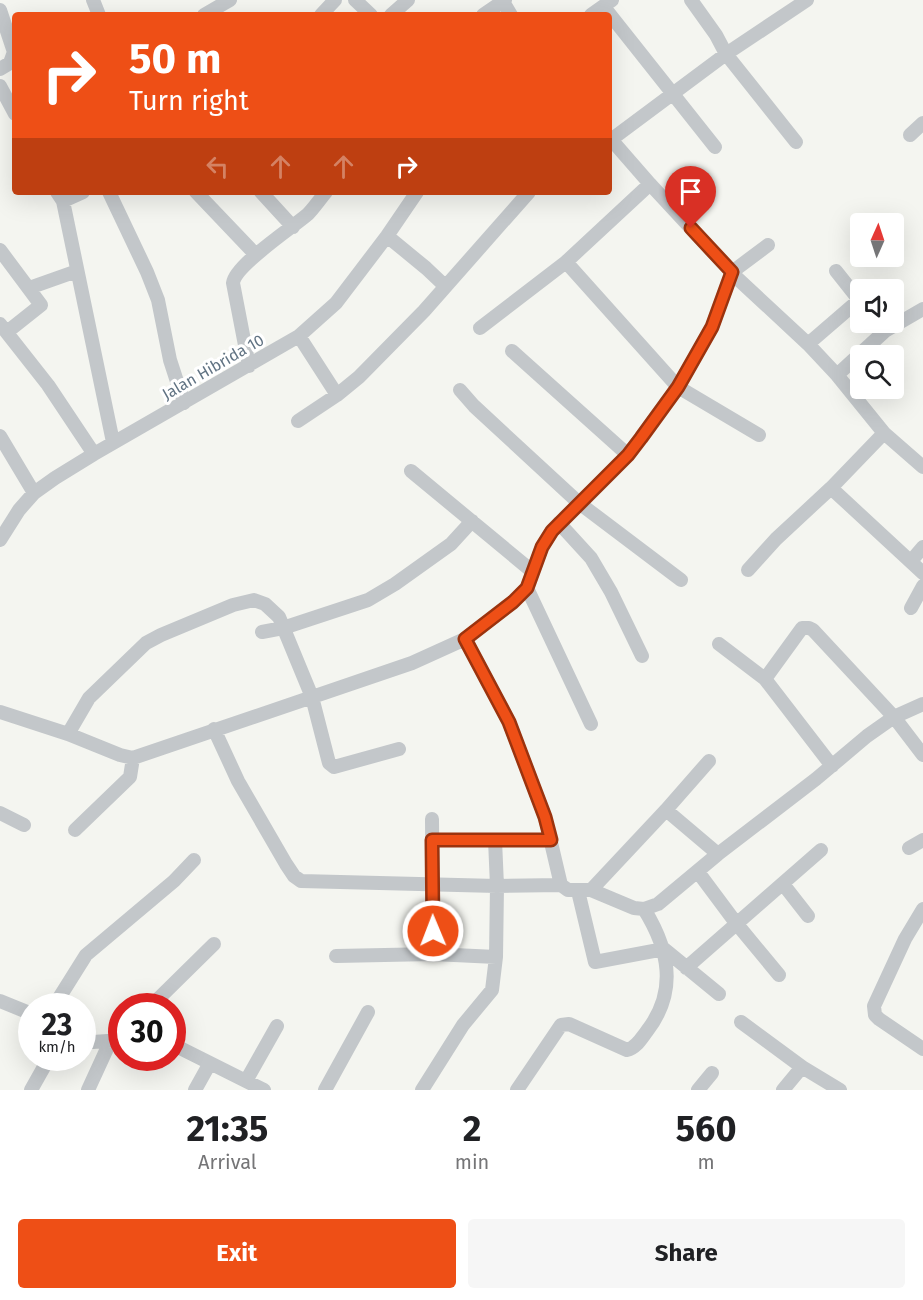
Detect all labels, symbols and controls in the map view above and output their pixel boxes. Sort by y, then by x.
text: 50 m [129,34,222,84]
icon: right [30,36,108,114]
text: Turn right [129,85,249,117]
icon: left [201,150,234,183]
icon: ahead [264,150,297,183]
icon: ahead [327,150,360,183]
icon: right [390,150,423,183]
pin [665,166,716,228]
icon: arrive [674,175,707,208]
north arrow [850,213,904,267]
map controls [850,213,904,399]
button: sound [850,279,904,333]
street label: Jalan Hibrida 10 [159,330,267,404]
button: search [850,345,904,399]
position arrow [401,899,465,963]
speed limit sign: 30 [108,993,186,1071]
text: 23 [42,1007,72,1043]
text: km/h [38,1038,76,1056]
text: 21:35 [187,1107,268,1151]
text: 2 [463,1107,481,1151]
text: 560 [676,1107,736,1151]
text: Arrival [198,1150,257,1174]
text: min [455,1150,489,1174]
text: m [698,1150,715,1174]
button: Exit [18,1219,456,1288]
button: Share [468,1219,905,1288]

